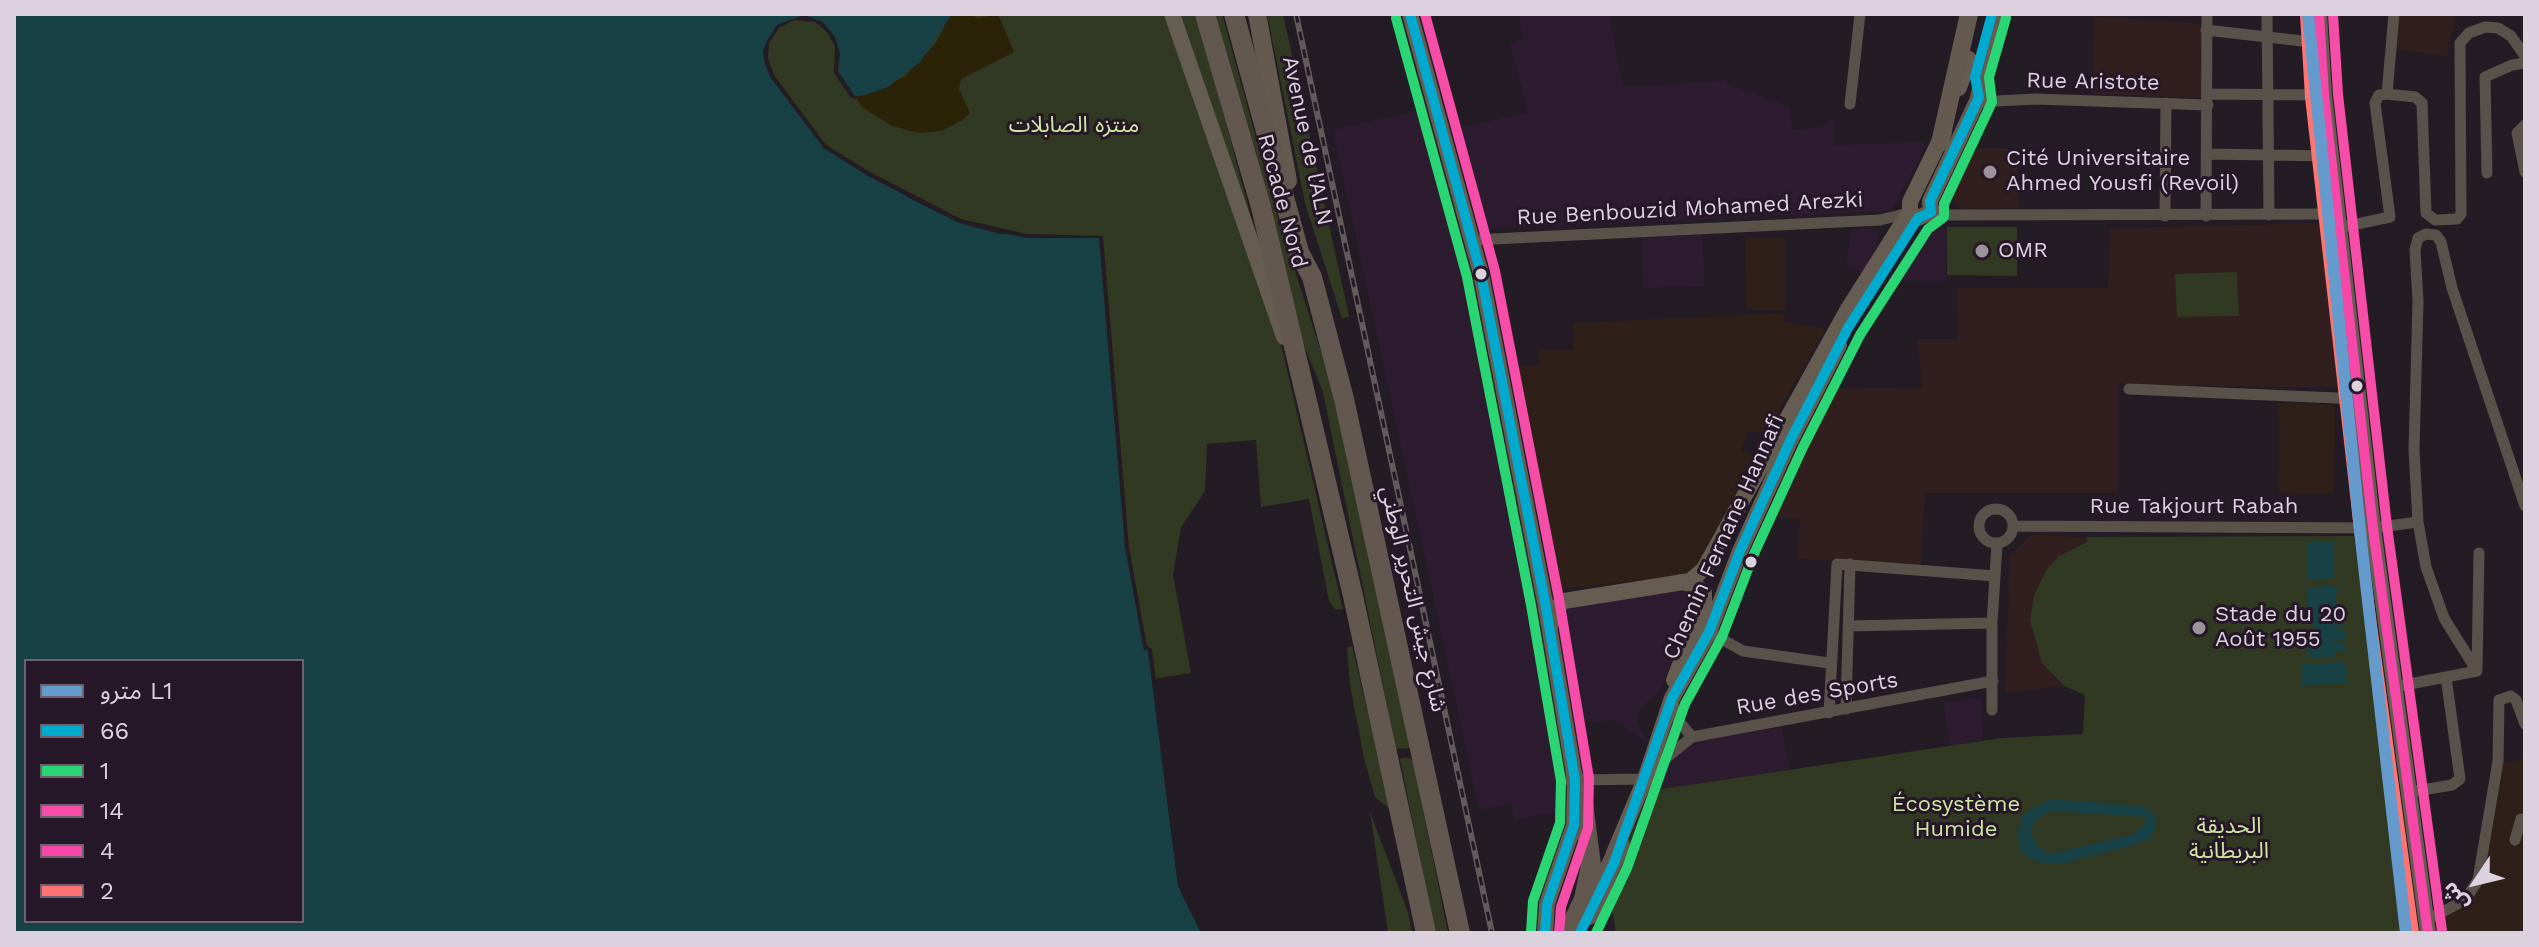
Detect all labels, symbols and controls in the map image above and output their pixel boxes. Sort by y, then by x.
street label: Avenue de l'ALN [1276,54,1338,228]
street label: Rue Aristote [2026,68,2160,96]
park label: منتزه الصابلات [1009,113,1139,139]
street label: Rocade Nord [1251,131,1313,271]
place label: Cité Universitaire Ahmed Yousfi (Revoil) [2006,146,2239,198]
marker: Cité Universitaire Ahmed Yousfi (Revoil) [1981,163,1999,181]
street label: Rue Benbouzid Mohamed Arezki [1516,187,1864,231]
place label: OMR [1998,238,2048,264]
marker: OMR [1973,242,1991,260]
unlabelled marker [1473,266,1489,282]
unlabelled marker [2349,378,2365,394]
street label: Chemin Fernane Hannafi [1658,410,1790,664]
street label: شارع جيش التحرير الوطني [1374,484,1452,714]
street label: Rue Takjourt Rabah [2090,494,2298,520]
unlabelled marker [1743,554,1759,570]
place label: Stade du 20 Août 1955 [2215,602,2346,654]
marker: Stade du 20 Août 1955 [2190,619,2208,637]
legend [24,659,304,923]
street label: Rue des Sports [1734,667,1900,721]
text: مترو L1 [100,677,173,705]
text: 66 [100,717,129,745]
text: 1 [100,757,109,785]
park label: Écosystème Humide [1892,792,2020,844]
text: 14 [100,797,124,825]
park label: الحديقة البريطانية [2189,814,2269,866]
text: 4 [100,837,115,865]
north arrow [2435,843,2515,923]
text: 2 [100,877,114,905]
text: ش [2436,878,2474,917]

